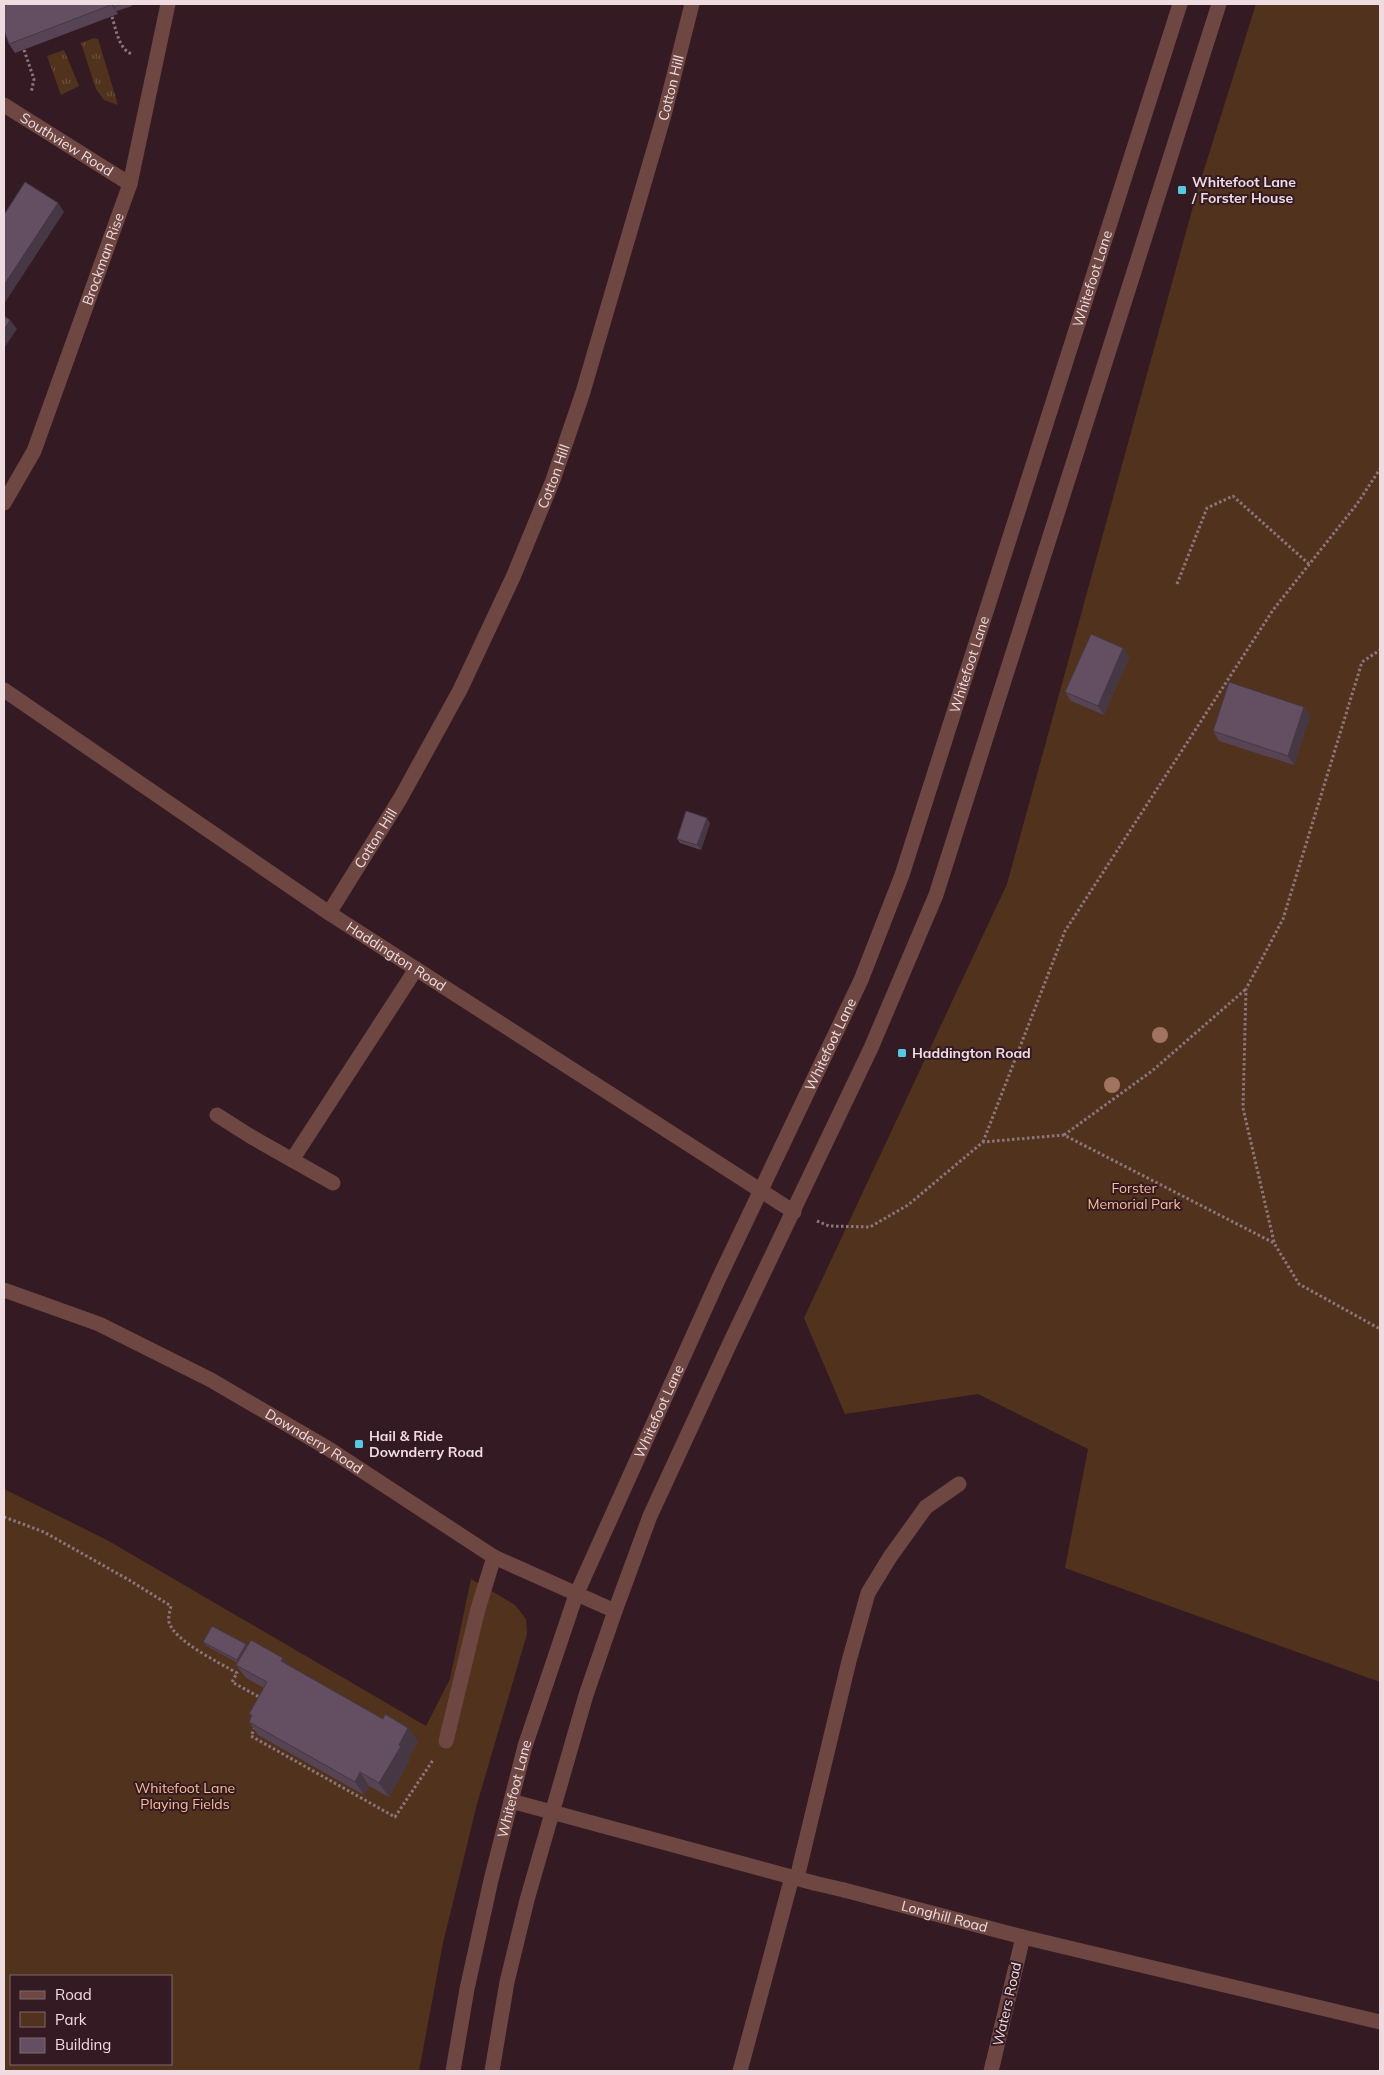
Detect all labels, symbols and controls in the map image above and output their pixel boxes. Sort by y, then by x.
street label: Cotton Hill [654,53,688,123]
street label: Southview Road [17,108,117,180]
place label: Whitefoot Lane / Forster House [1191,173,1296,207]
marker: Whitefoot Lane / Forster House [1176,184,1188,196]
street label: Brockman Rise [78,210,128,308]
street label: Whitefoot Lane [1068,228,1116,329]
street label: Cotton Hill [533,442,574,511]
street label: Whitefoot Lane [945,614,993,715]
street label: Cotton Hill [350,805,401,872]
street label: Haddington Road [343,918,449,995]
street label: Whitefoot Lane [801,995,860,1094]
place label: Haddington Road [912,1044,1031,1062]
marker: Haddington Road [896,1047,908,1059]
park label: Forster Memorial Park [1087,1179,1181,1213]
street label: Whitefoot Lane [630,1362,688,1461]
street label: Downderry Road [262,1405,366,1478]
place label: Hail & Ride Downderry Road [369,1427,483,1461]
marker: Hail & Ride Downderry Road [353,1438,365,1450]
street label: Whitefoot Lane [493,1737,536,1840]
park label: Whitefoot Lane Playing Fields [135,1779,235,1813]
street label: Longhill Road [900,1896,990,1936]
street label: Waters Road [989,1960,1025,2048]
legend [10,1975,172,2065]
text: Road [55,1985,92,2004]
text: Park [55,2010,87,2029]
text: Building [55,2035,111,2054]

